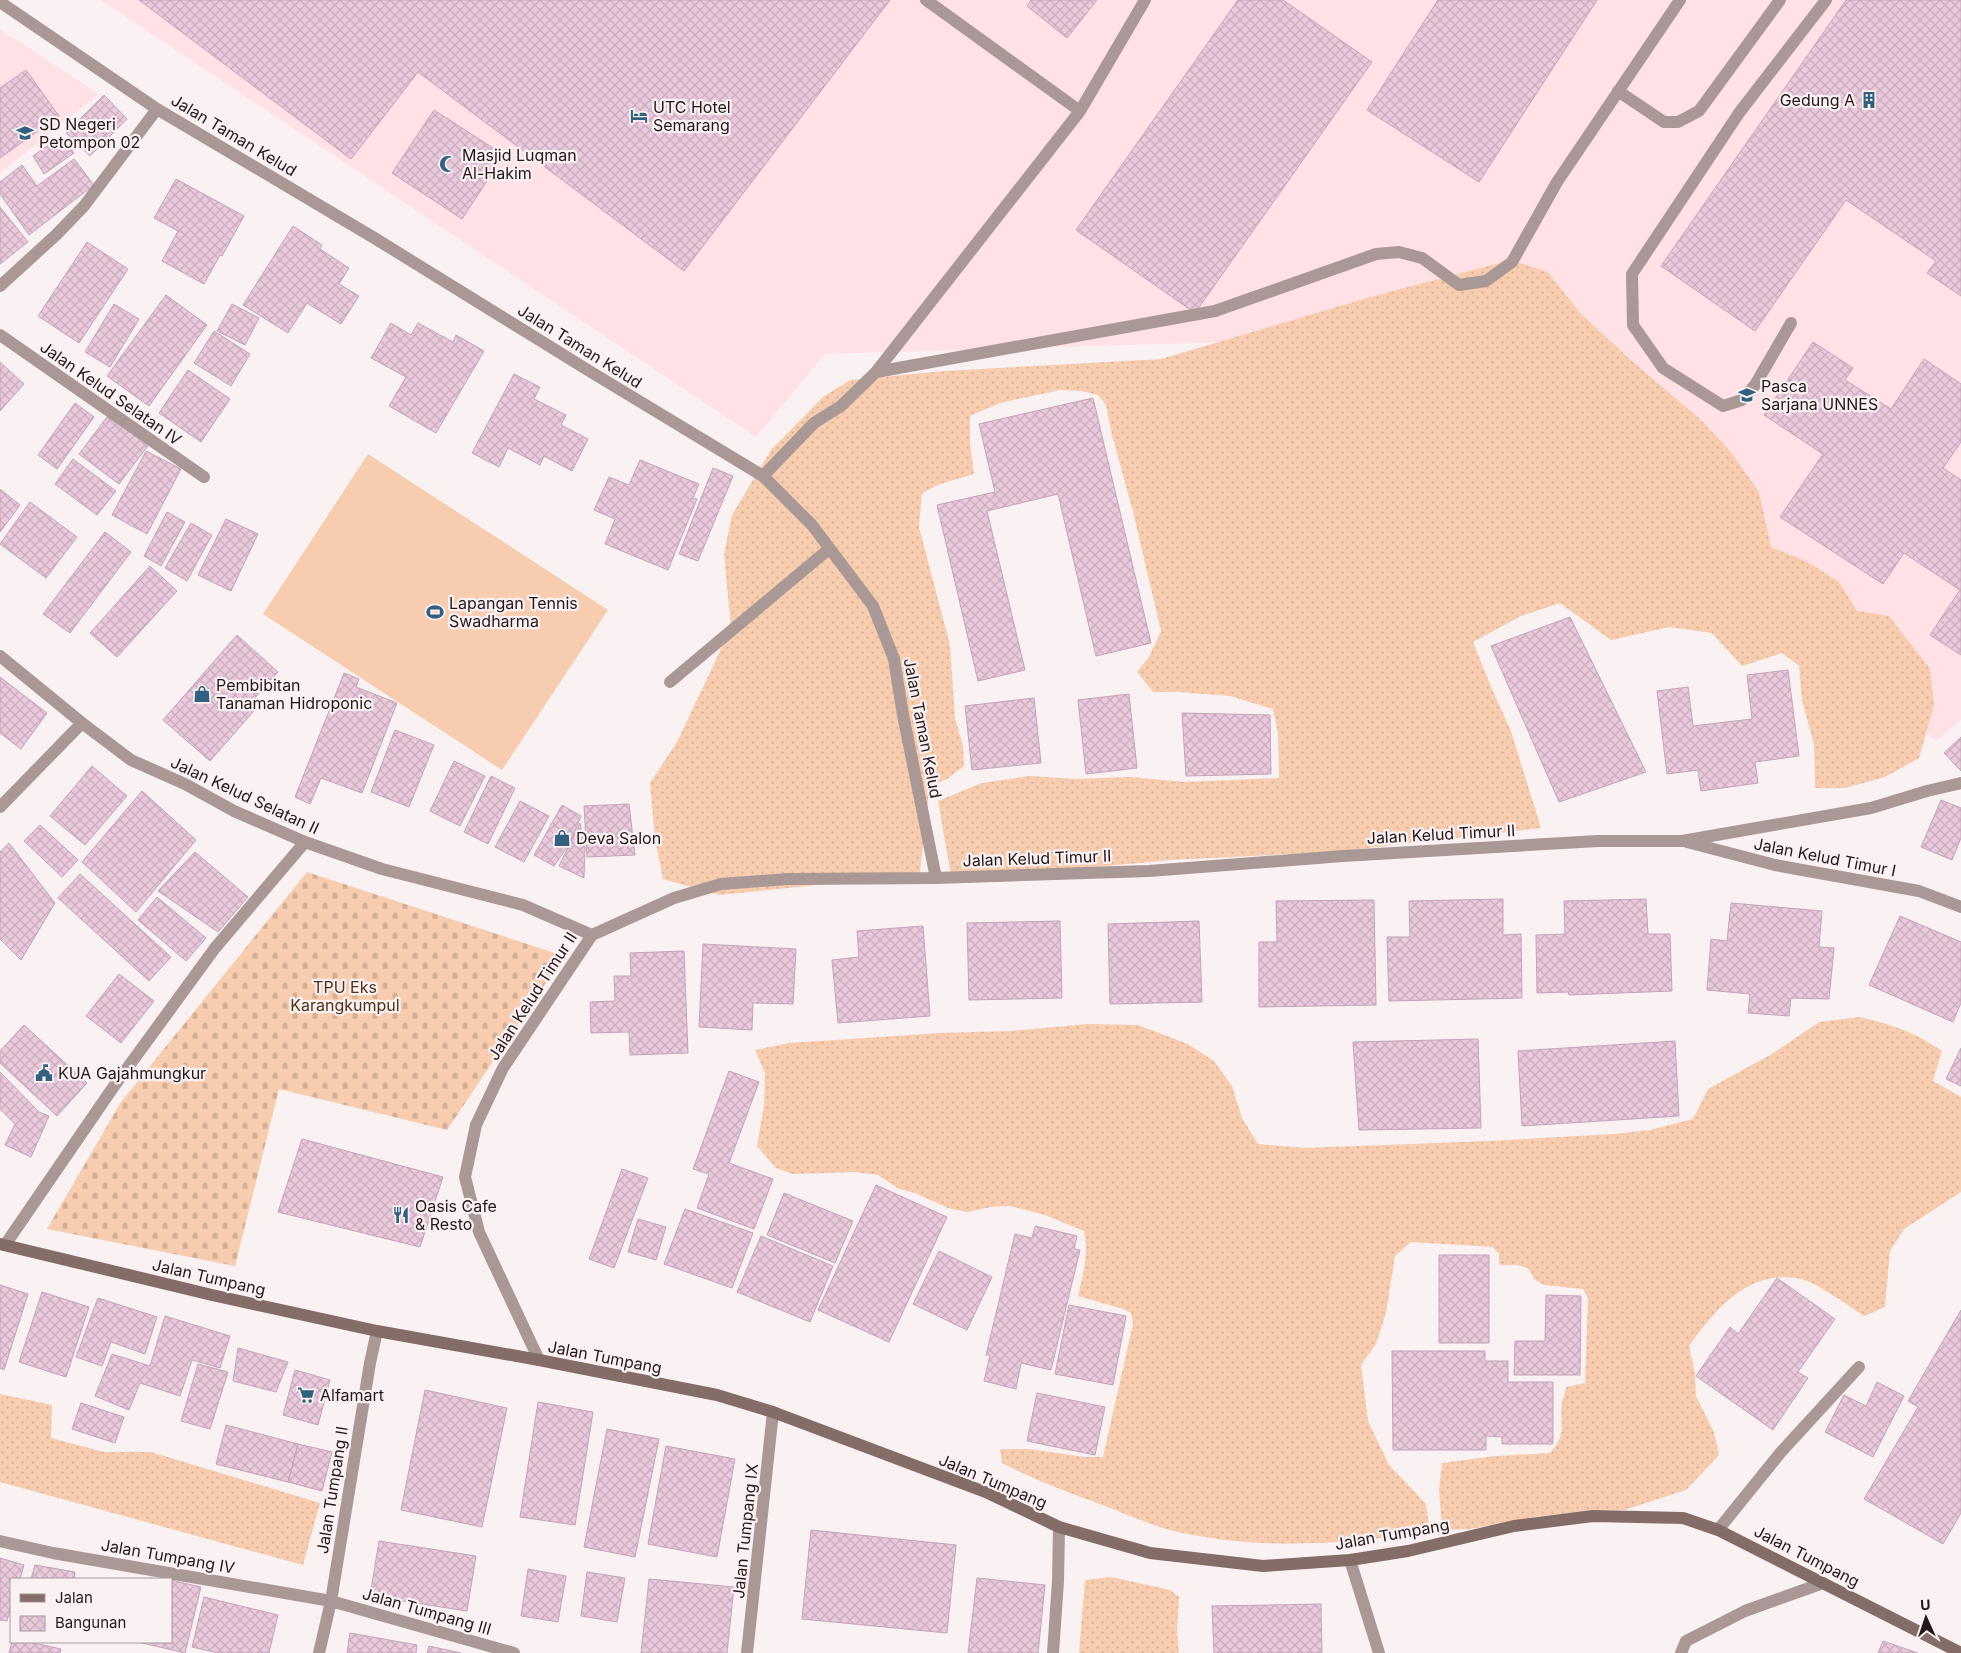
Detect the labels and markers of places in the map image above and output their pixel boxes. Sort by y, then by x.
place label: Gedung A [1780,90,1855,110]
building icon: Gedung A [1859,90,1879,110]
place label: UTC Hotel Semarang [653,97,731,135]
hotel icon: UTC Hotel Semarang [629,106,649,126]
place label: SD Negeri Petompon 02 [39,114,140,152]
school or university icon: SD Negeri Petompon 02 [15,123,35,143]
place label: Masjid Luqman Al-Hakim [462,145,577,183]
mosque icon: Masjid Luqman Al-Hakim [438,154,458,174]
place label: Pasca Sarjana UNNES [1761,376,1878,414]
school or university icon: Pasca Sarjana UNNES [1737,385,1757,405]
place label: Lapangan Tennis Swadharma [449,593,578,631]
sports icon: Lapangan Tennis Swadharma [425,602,445,622]
place label: Pembibitan Tanaman Hidroponic [216,675,372,713]
shop icon: Pembibitan Tanaman Hidroponic [192,684,212,704]
shop icon: Deva Salon [552,828,572,848]
place label: Deva Salon [576,828,661,848]
public building icon: KUA Gajahmungkur [34,1063,54,1083]
place label: KUA Gajahmungkur [58,1063,206,1083]
place label: Oasis Cafe & Resto [415,1196,497,1234]
restaurant icon: Oasis Cafe & Resto [391,1205,411,1225]
supermarket icon: Alfamart [296,1385,316,1405]
place label: Alfamart [320,1385,384,1405]

